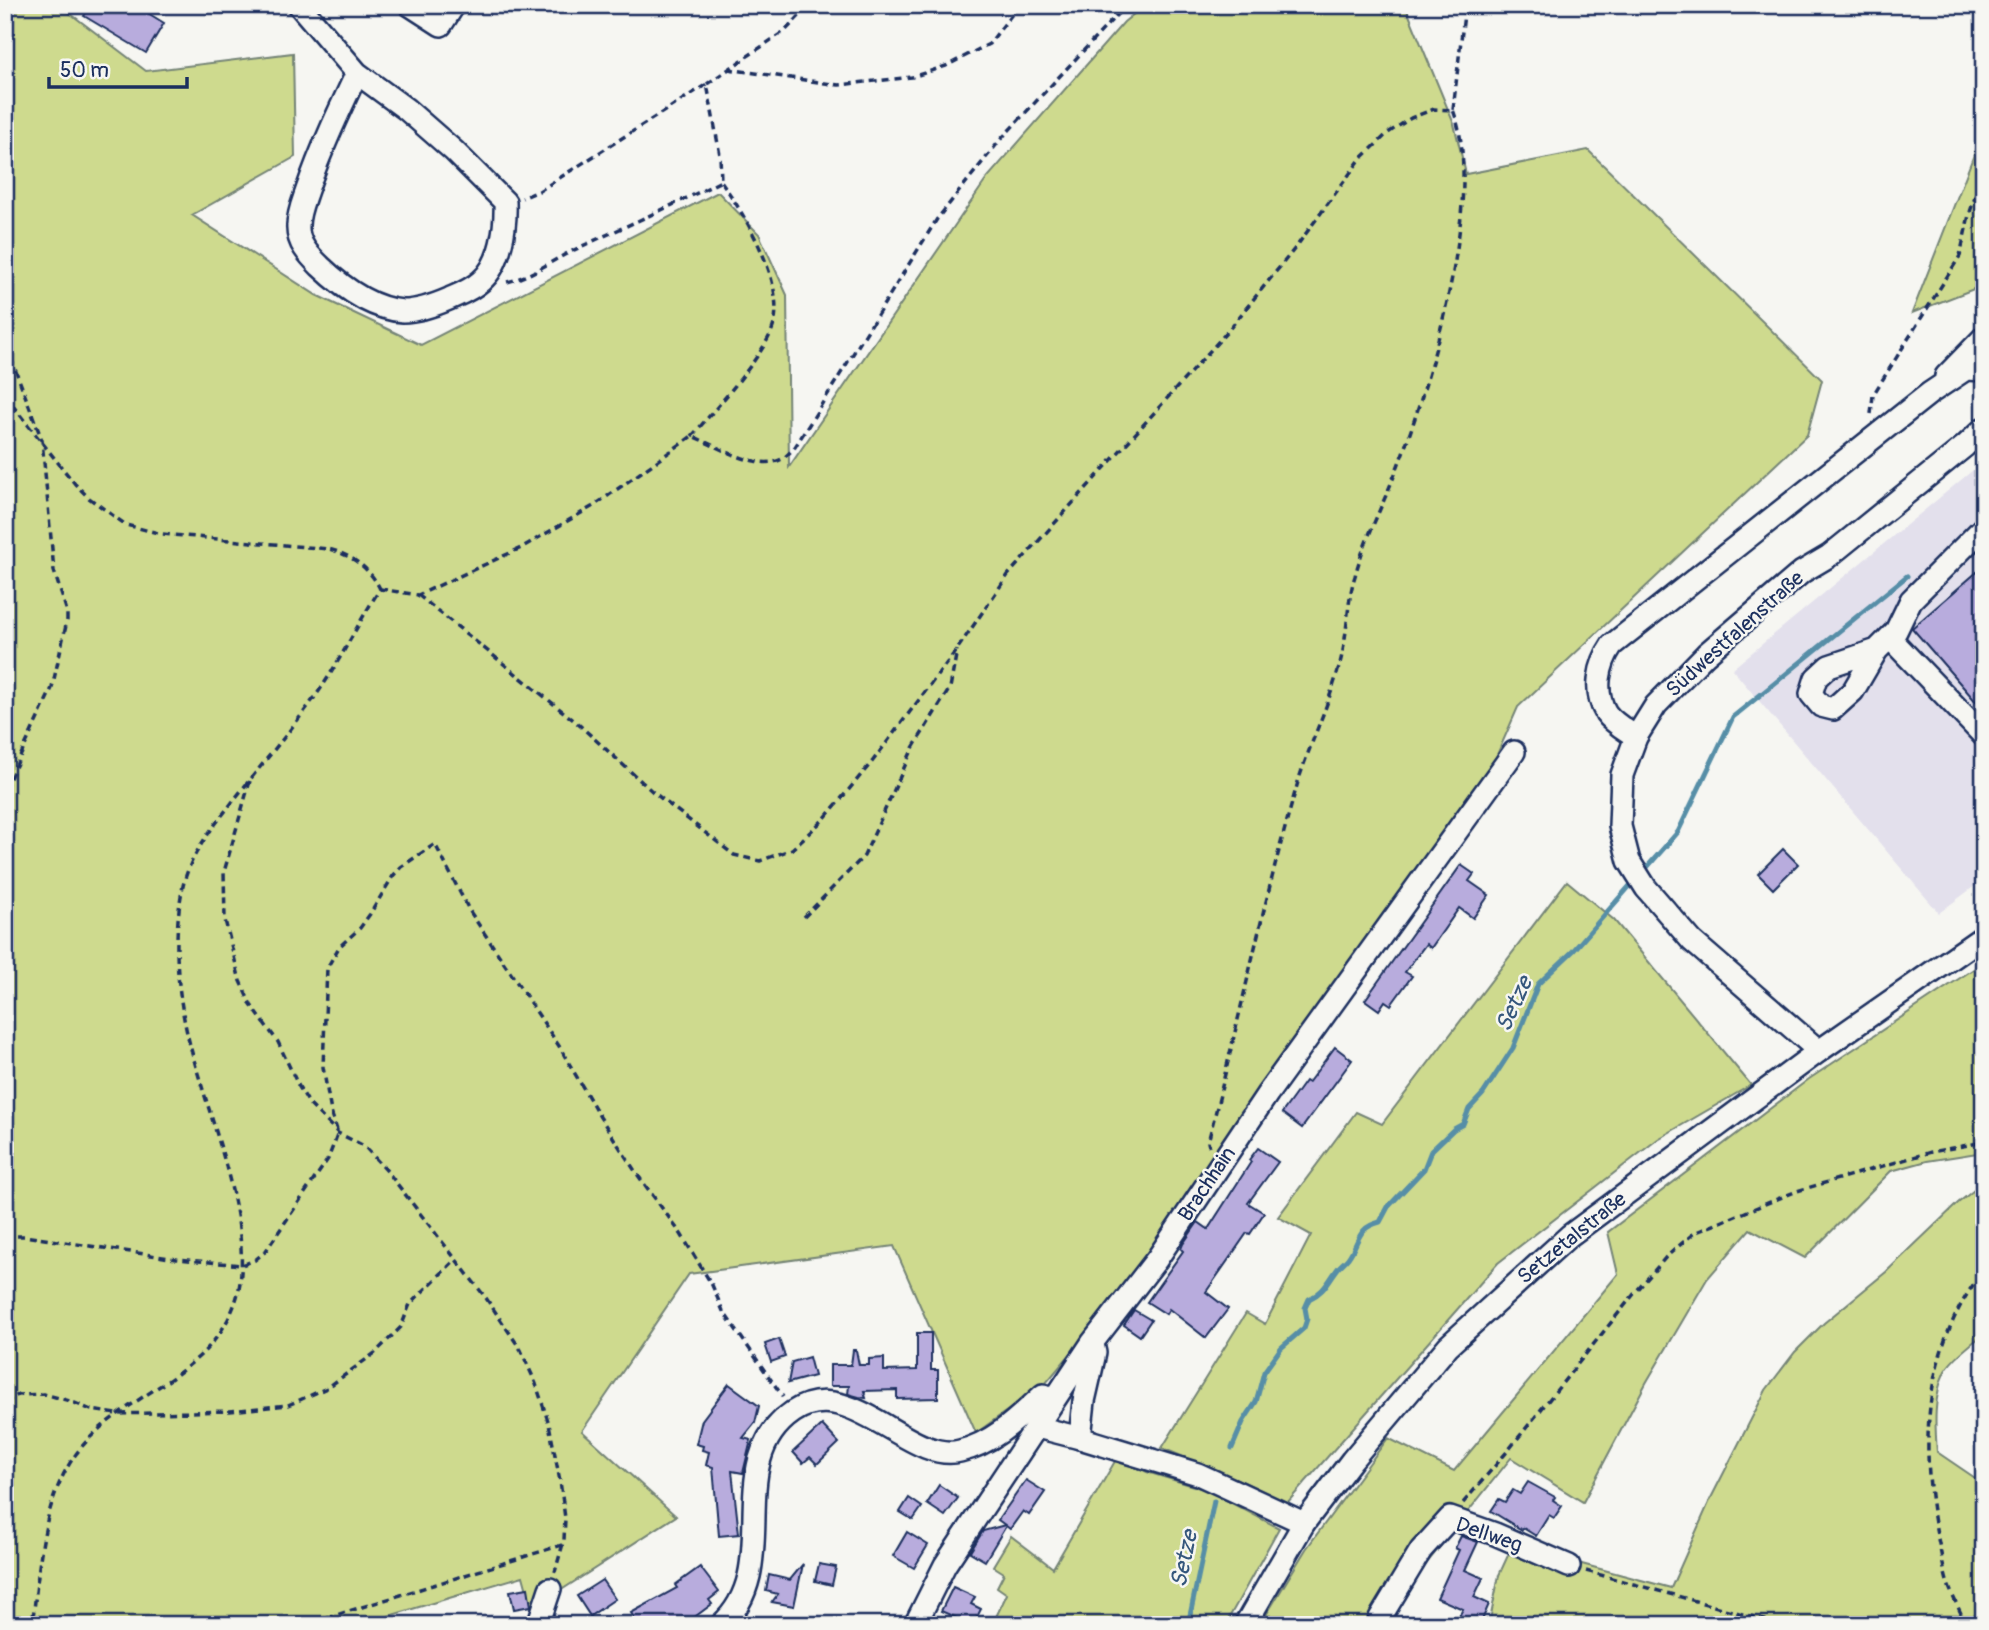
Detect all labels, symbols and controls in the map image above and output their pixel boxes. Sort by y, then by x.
scale bar [49,46,187,90]
text: 50 m [60,57,109,84]
street label: Südwestfalenstraße [1660,564,1810,703]
water label: Setze [1489,969,1540,1036]
street label: Brachhain [1172,1141,1242,1227]
street label: Setzetalstraße [1512,1185,1632,1290]
street label: Dellweg [1452,1511,1526,1559]
water label: Setze [1164,1525,1205,1590]

